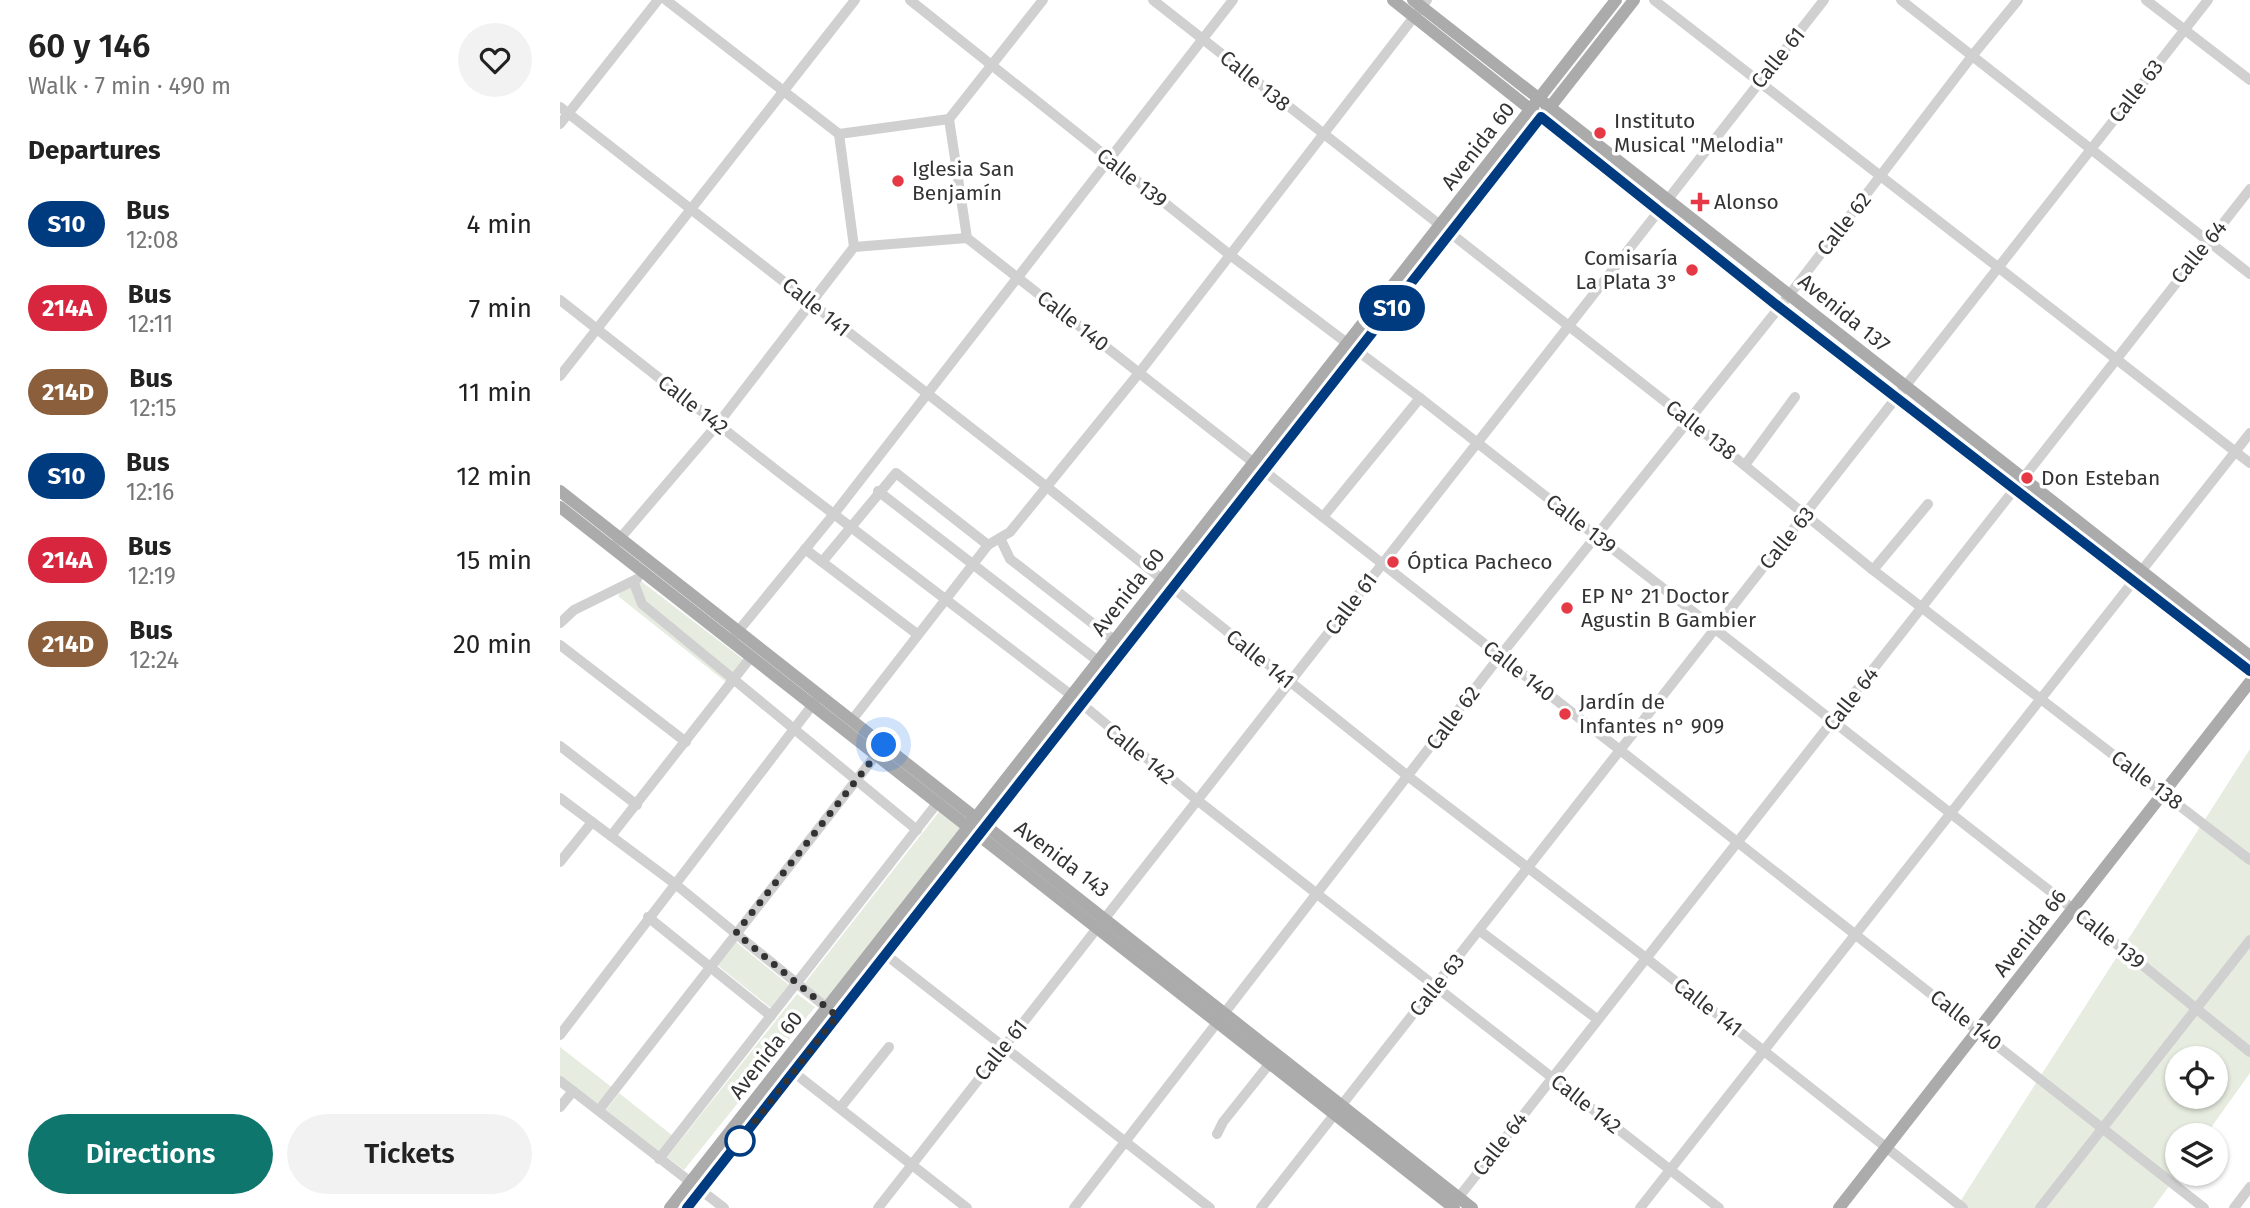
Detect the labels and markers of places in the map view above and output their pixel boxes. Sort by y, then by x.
place label: Instituto Musical "Melodia" [1614,108,1784,158]
marker: Instituto Musical "Melodia" [1592,125,1608,141]
place label: Iglesia San Benjamín [912,156,1015,206]
marker: Iglesia San Benjamín [890,173,906,189]
place label: Alonso [1714,189,1779,215]
marker: Alonso [1692,194,1708,210]
place label: Comisaría La Plata 3° [1575,245,1678,295]
marker: Comisaría La Plata 3° [1684,262,1700,278]
place label: Don Esteban [2041,465,2160,491]
marker: Don Esteban [2019,470,2035,486]
place label: Óptica Pacheco [1407,549,1552,575]
marker: Óptica Pacheco [1385,554,1401,570]
place label: EP N° 21 Doctor Agustin B Gambier [1581,583,1756,633]
marker: EP N° 21 Doctor Agustin B Gambier [1559,600,1575,616]
place label: Jardín de Infantes n° 909 [1579,689,1724,739]
marker: Jardín de Infantes n° 909 [1557,706,1573,722]
unlabelled marker [725,1126,755,1156]

